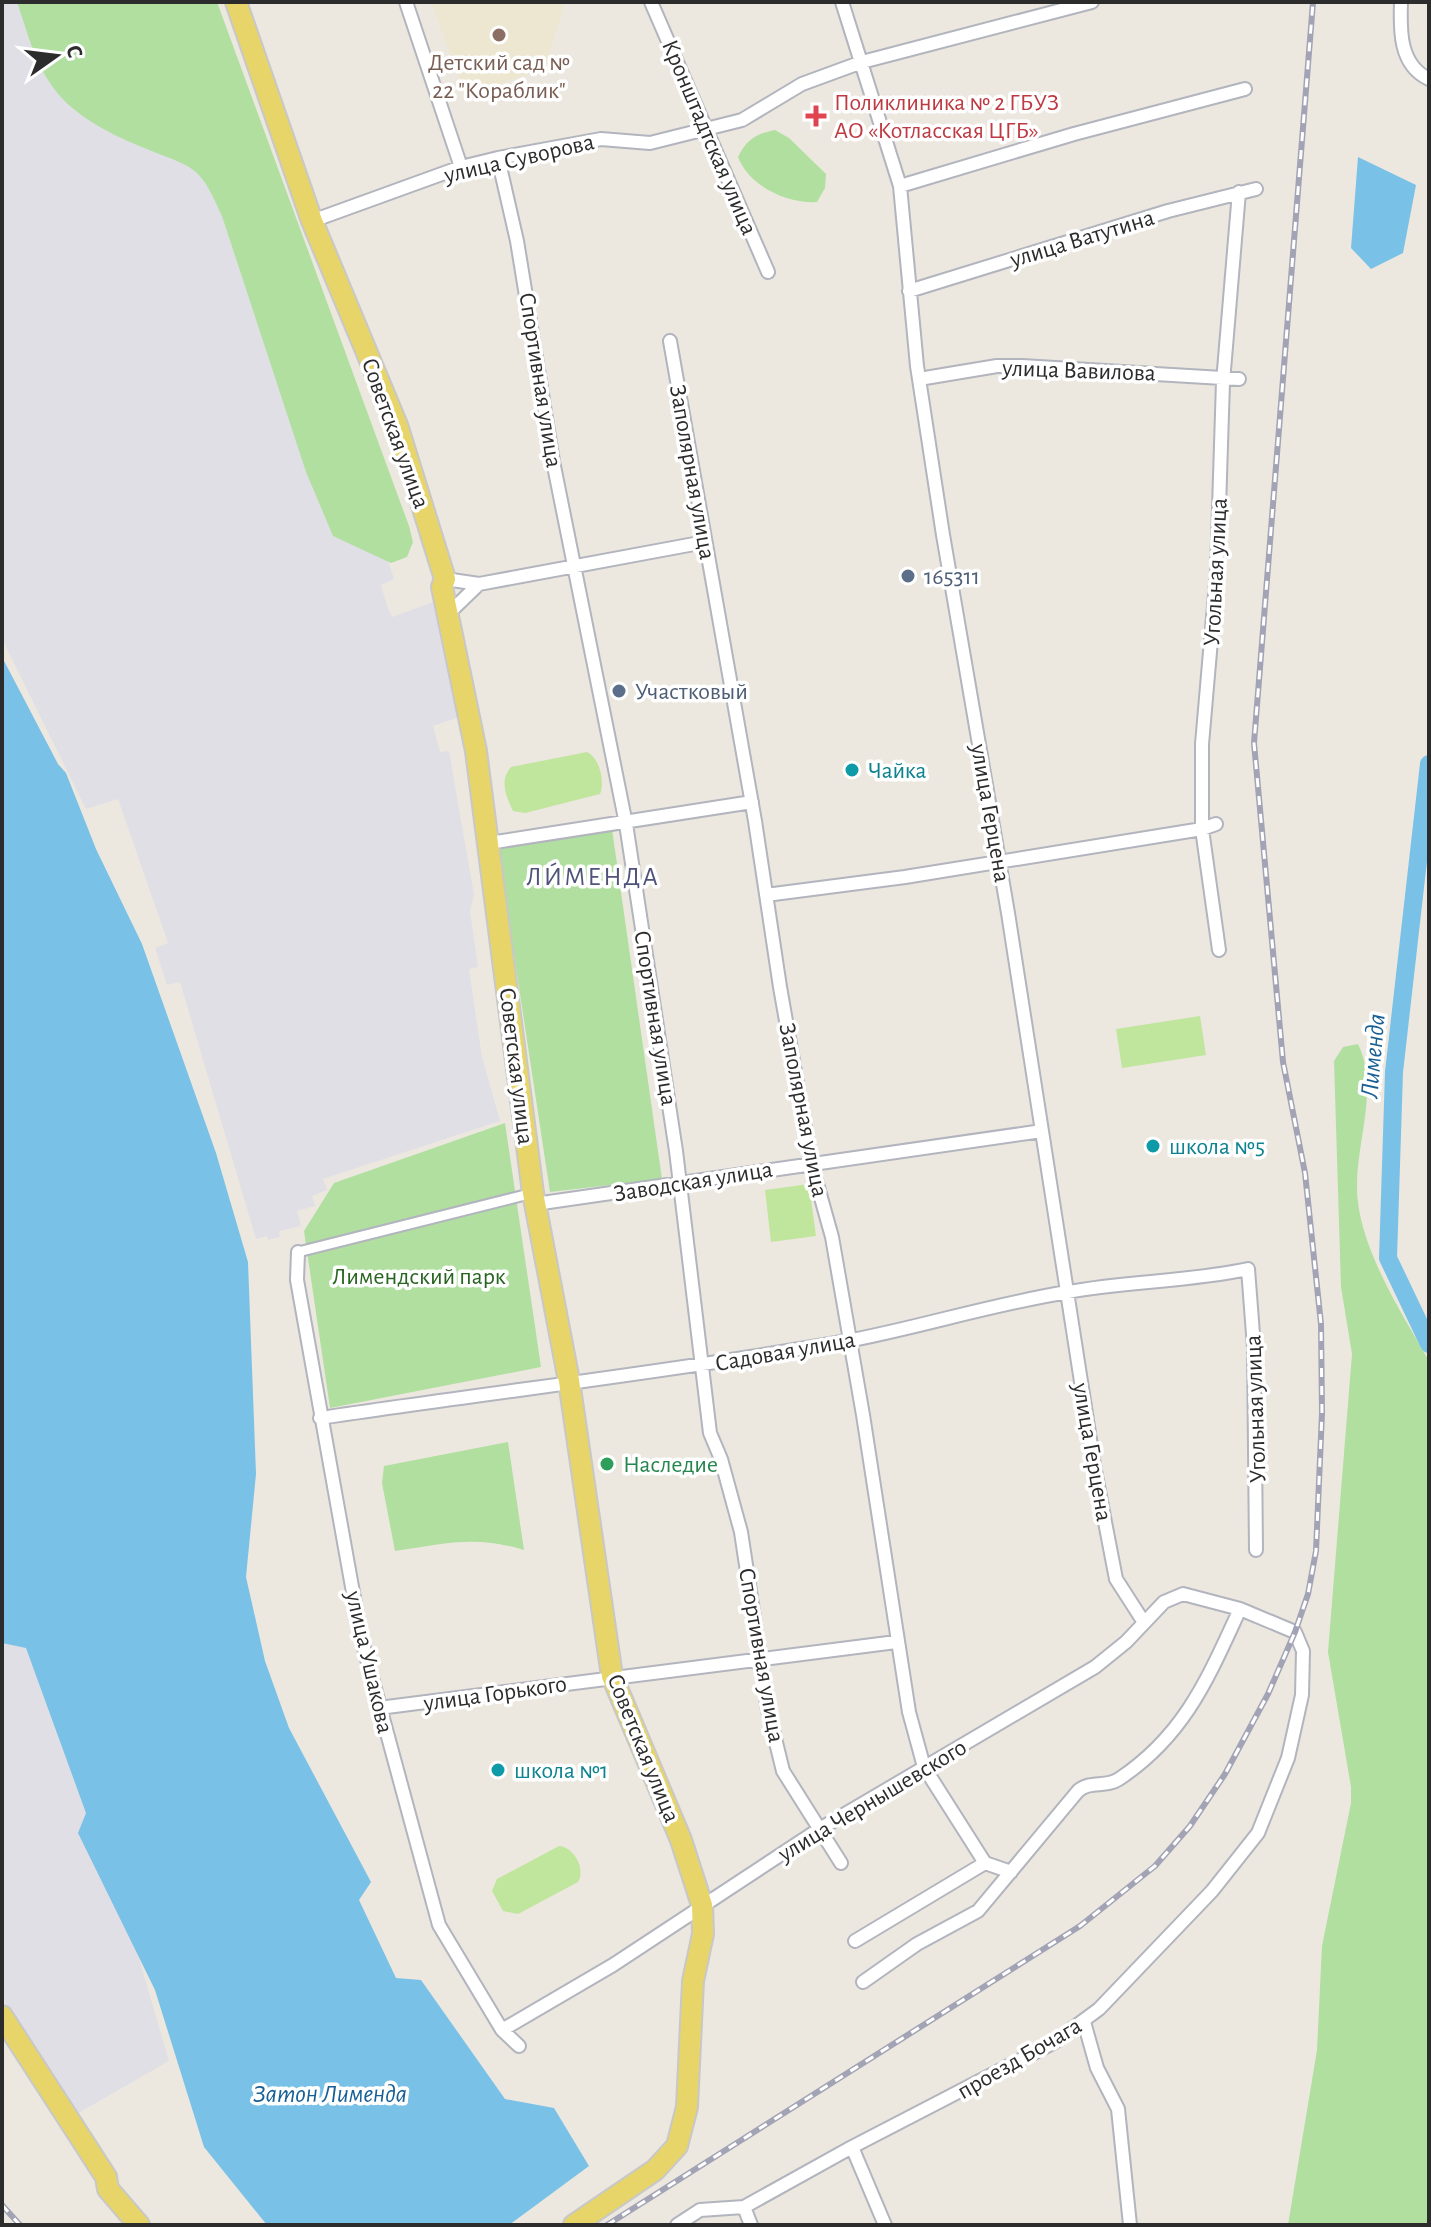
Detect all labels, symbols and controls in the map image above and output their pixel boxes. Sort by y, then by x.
north arrow [16,16,96,96]
marker: Детский сад № 22 "Кораблик" [490,26,508,44]
street label: Кронштадтская улица [657,36,761,238]
text: С [62,43,87,60]
place label: Детский сад № 22 "Кораблик" [428,51,570,103]
place label: Поликлиника № 2 ГБУЗ АО «Котласская ЦГБ» [834,91,1059,143]
marker: Поликлиника № 2 ГБУЗ АО «Котласская ЦГБ» [805,105,827,127]
street label: улица Суворова [441,130,597,188]
street label: улица Ватутина [1007,206,1157,273]
street label: Спортивная улица [514,291,566,469]
street label: Советская улица [357,355,433,512]
street label: улица Вавилова [1001,356,1156,386]
street label: Заполярная улица [665,383,719,561]
street label: Угольная улица [1200,497,1232,647]
place label: 165311 [924,565,980,589]
marker: 165311 [899,567,917,585]
place label: Участковый [635,680,748,704]
marker: Участковый [610,682,628,700]
street label: улица Герцена [966,741,1014,884]
place label: Чайка [868,759,926,783]
marker: Чайка [843,761,861,779]
district label: ЛИ́МЕНДА [526,862,660,890]
street label: Спортивная улица [629,929,681,1107]
street label: Советская улица [494,986,538,1146]
water label: Лименда [1356,1012,1390,1101]
street label: Заполярная улица [774,1021,832,1199]
place label: школа №5 [1169,1135,1265,1159]
marker: школа №5 [1144,1137,1162,1155]
street label: Заводская улица [612,1158,774,1206]
park label: Лимендский парк [332,1265,506,1289]
street label: Садовая улица [713,1328,857,1376]
street label: Угольная улица [1241,1334,1271,1484]
street label: улица Герцена [1068,1380,1116,1523]
place label: Наследие [623,1453,718,1477]
marker: Наследие [598,1455,616,1473]
street label: Спортивная улица [734,1566,788,1744]
street label: улица Ушакова [341,1588,397,1736]
street label: Советская улица [602,1671,684,1826]
street label: улица Горького [421,1672,568,1716]
street label: улица Чернышевского [773,1735,971,1867]
place label: школа №1 [514,1759,608,1783]
marker: школа №1 [489,1761,507,1779]
street label: проезд Бочага [953,2014,1086,2104]
water label: Затон Лименда [253,2081,407,2107]

